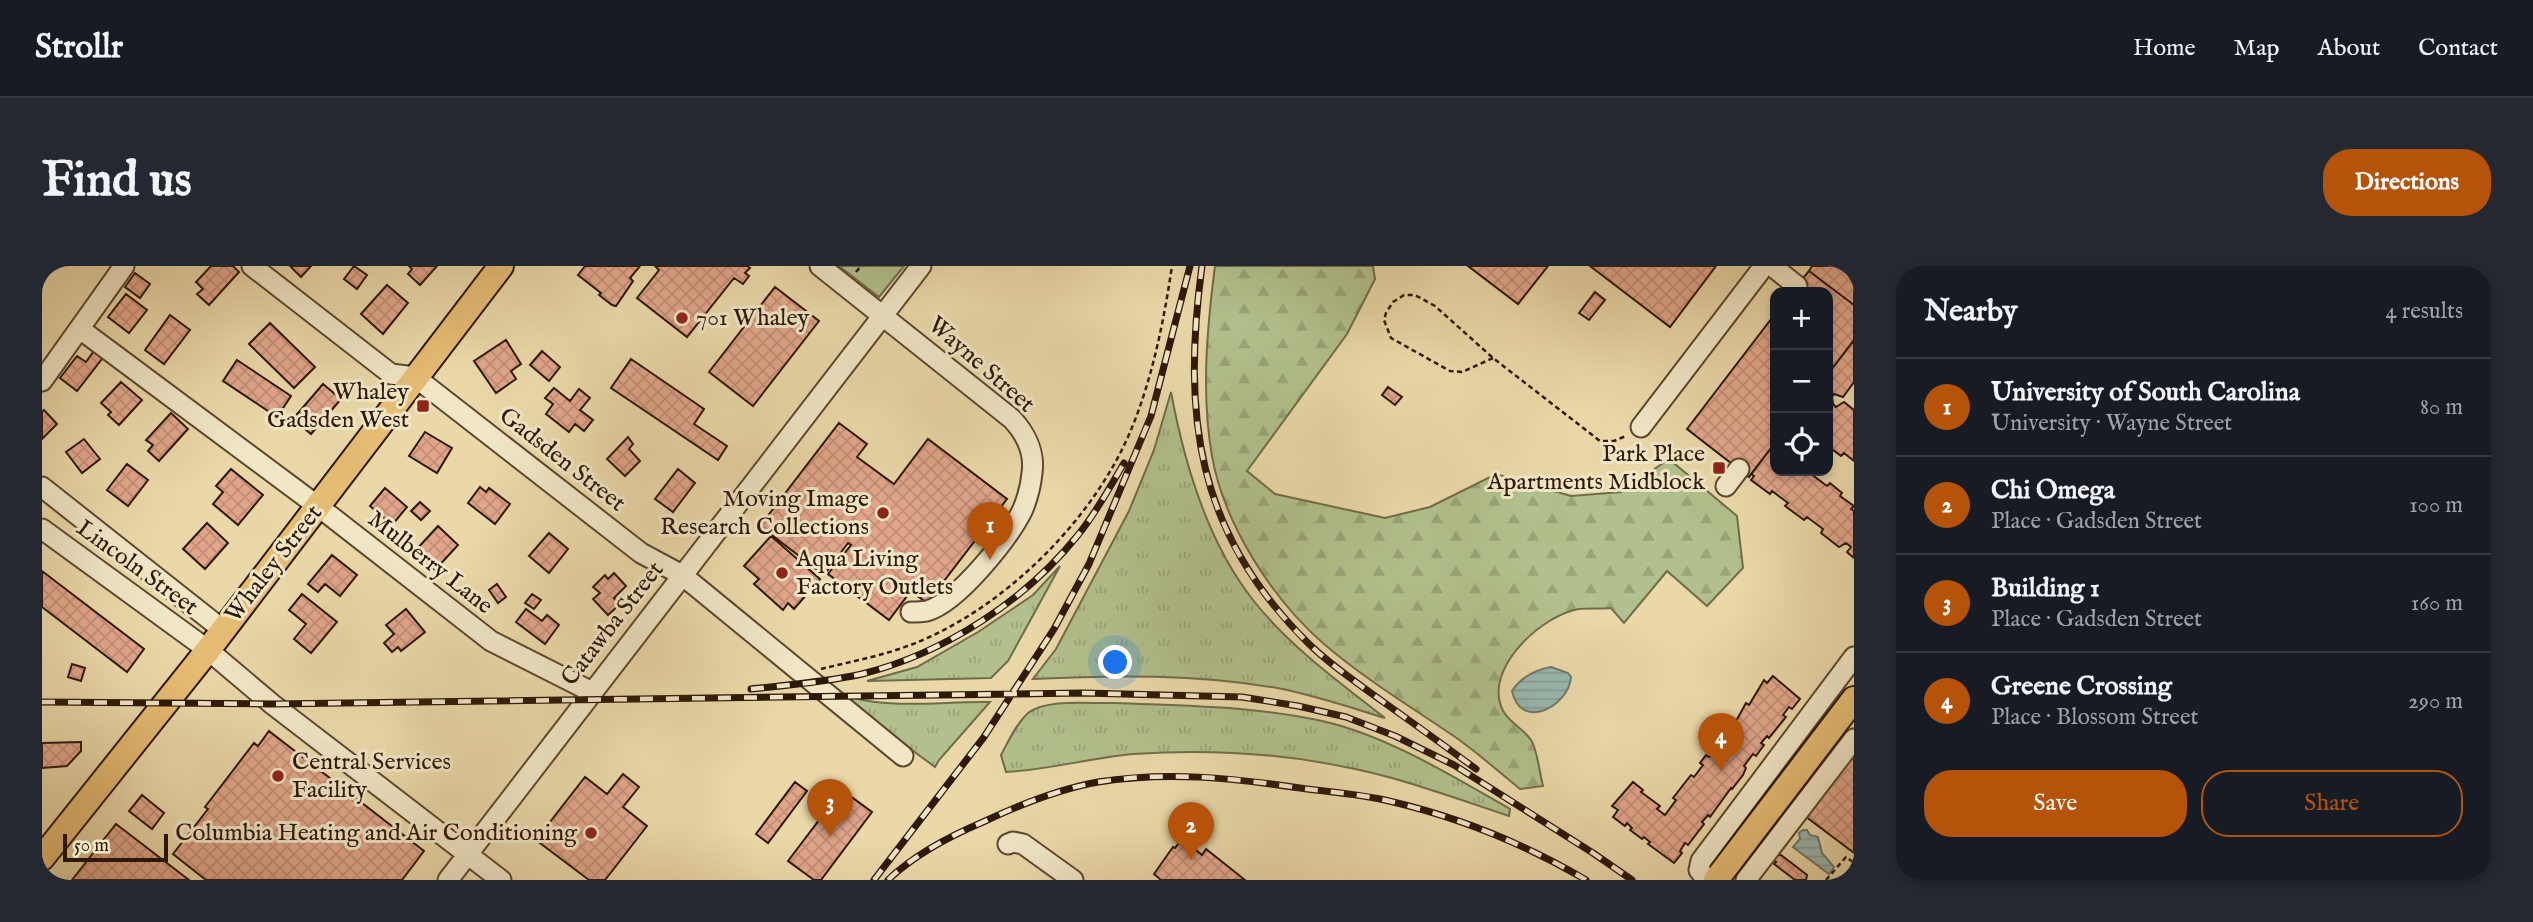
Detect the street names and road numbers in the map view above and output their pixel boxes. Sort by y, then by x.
street label: Wayne Street [921,310,1041,420]
street label: Gadsden Street [493,401,631,519]
street label: Whaley Street [218,499,330,629]
street label: Mulberry Lane [361,504,499,622]
street label: Lincoln Street [70,513,204,623]
street label: Catawba Street [555,555,671,693]

